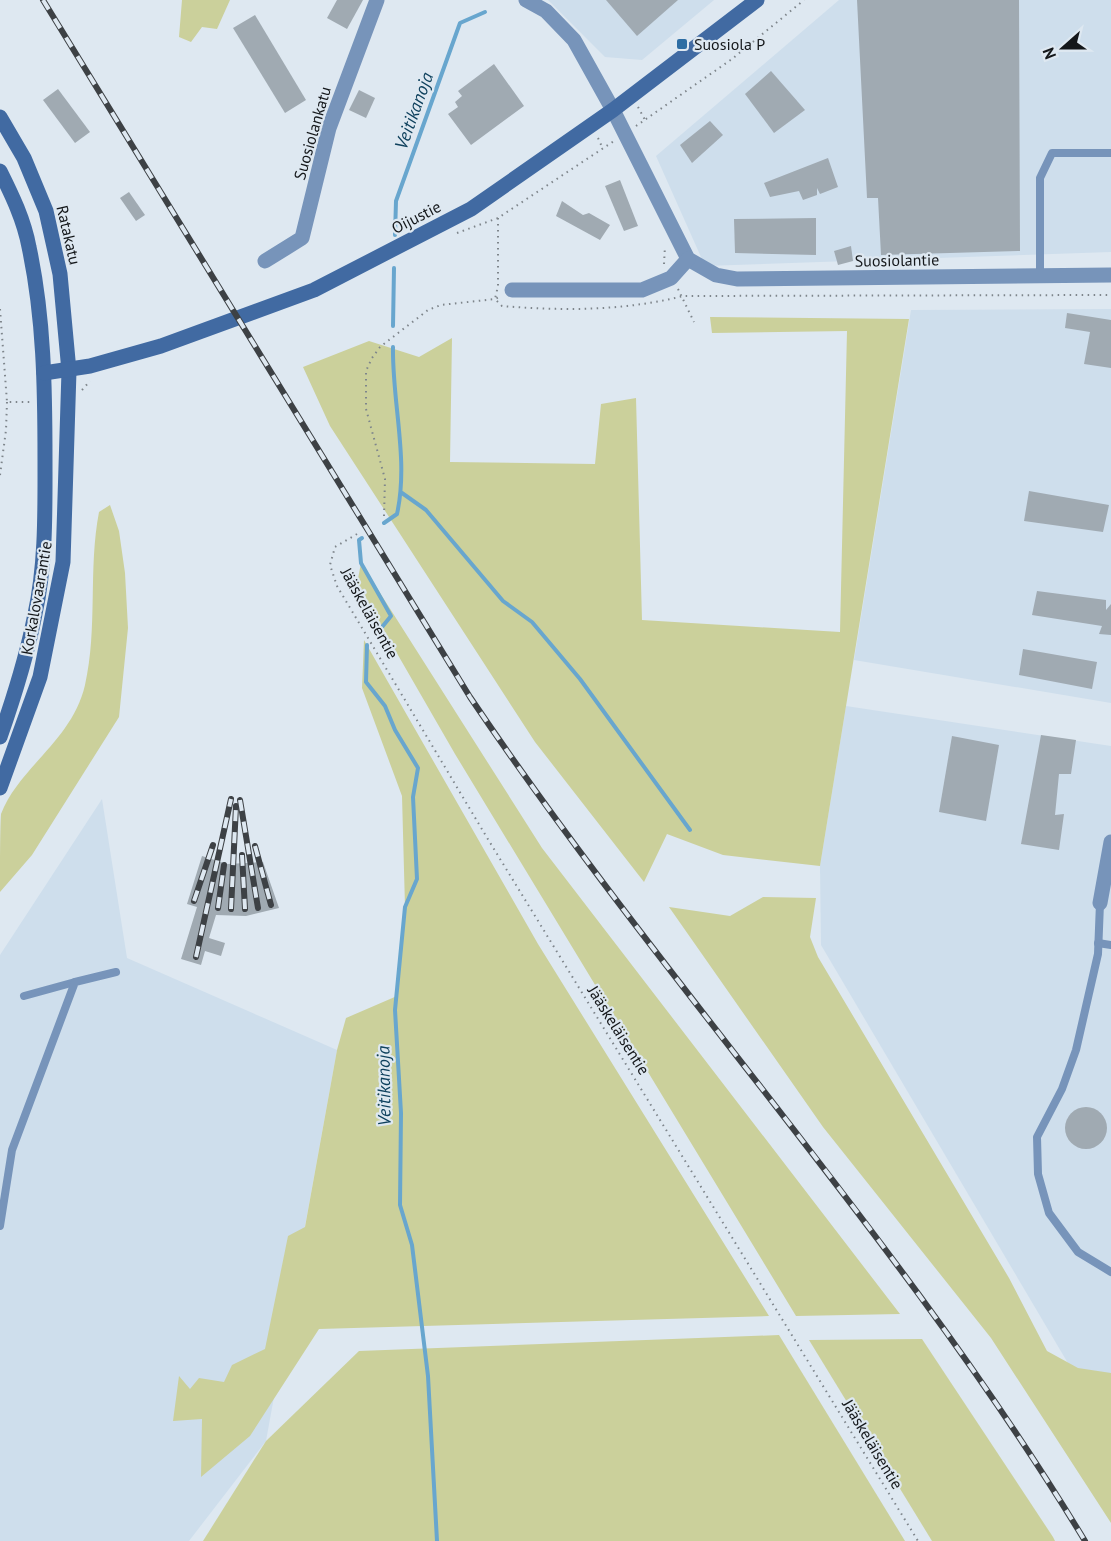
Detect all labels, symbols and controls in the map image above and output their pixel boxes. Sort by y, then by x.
north arrow [1033,18,1093,78]
place label: Suosiola P [694,34,765,54]
marker: Suosiola P [675,37,689,51]
text: N [1038,45,1060,62]
water label: Veitikanoja [389,69,438,153]
street label: Suosiolankatu [289,84,335,182]
street label: Oijustie [388,196,444,238]
street label: Ratakatu [52,203,86,267]
street label: Suosiolantie [855,249,939,271]
street label: Korkalovaarantie [16,540,56,656]
street label: Jääskeläisentie [336,563,403,662]
street label: Jääskeläisentie [583,981,654,1078]
water label: Veitikanoja [371,1045,396,1126]
street label: Jääskeläisentie [838,1395,908,1493]

